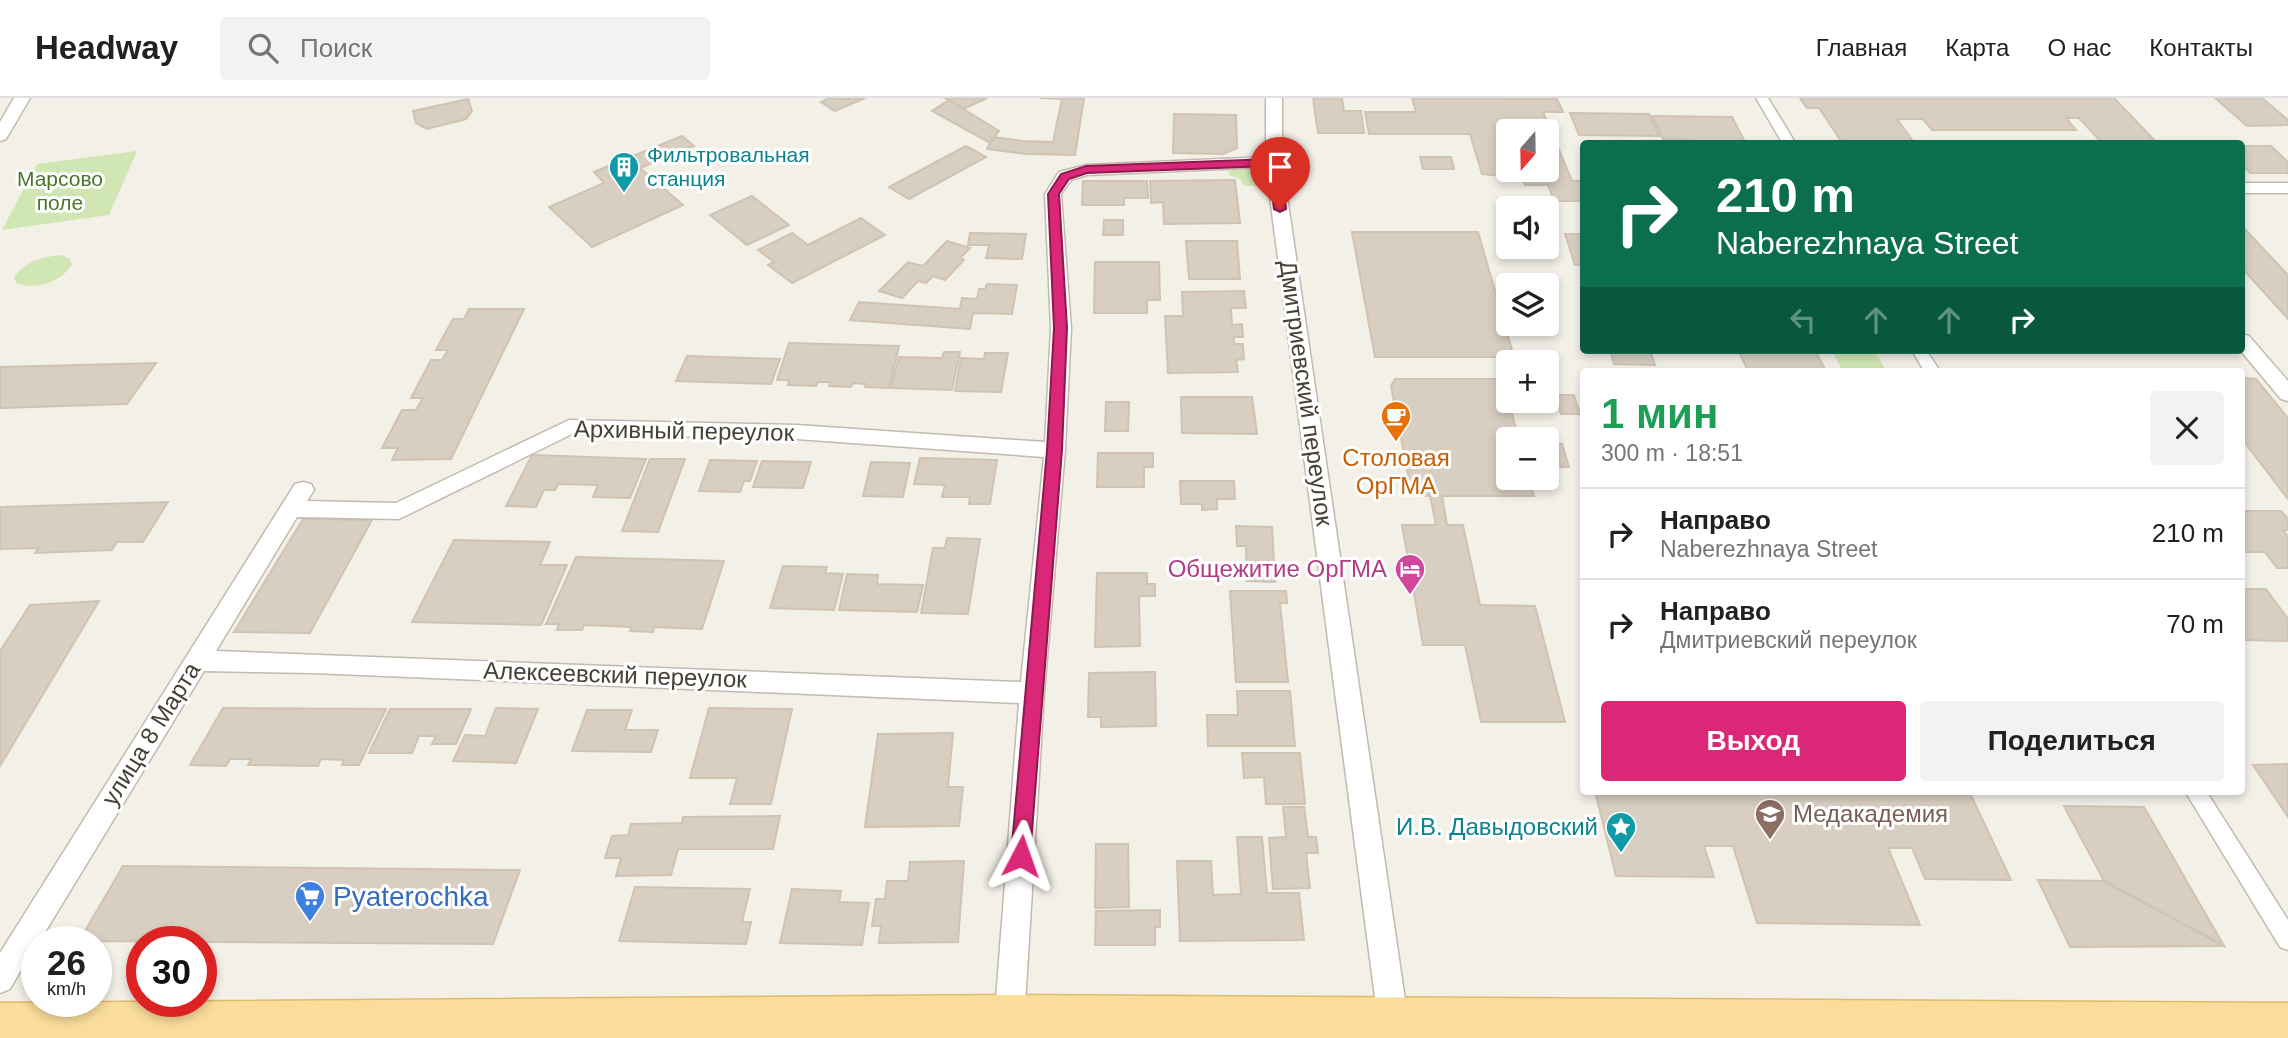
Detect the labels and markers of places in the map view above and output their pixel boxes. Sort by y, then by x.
pin [1250,137,1310,209]
place label: Фильтровальная станция [647,143,810,190]
building icon: Фильтровальная станция [607,150,641,194]
cafe icon: Столовая ОрГМА [1379,399,1413,443]
place label: Столовая ОрГМА [1342,444,1450,499]
hotel icon: Общежитие ОрГМА [1393,552,1427,596]
place label: Общежитие ОрГМА [1168,555,1387,582]
school or university icon: Медакадемия [1753,797,1787,841]
place label: Медакадемия [1793,800,1948,827]
place icon: И.В. Давыдовский [1604,810,1638,854]
place label: И.В. Давыдовский [1396,813,1598,840]
supermarket icon: Pyaterochka [293,879,327,923]
place label: Pyaterochka [333,881,489,912]

